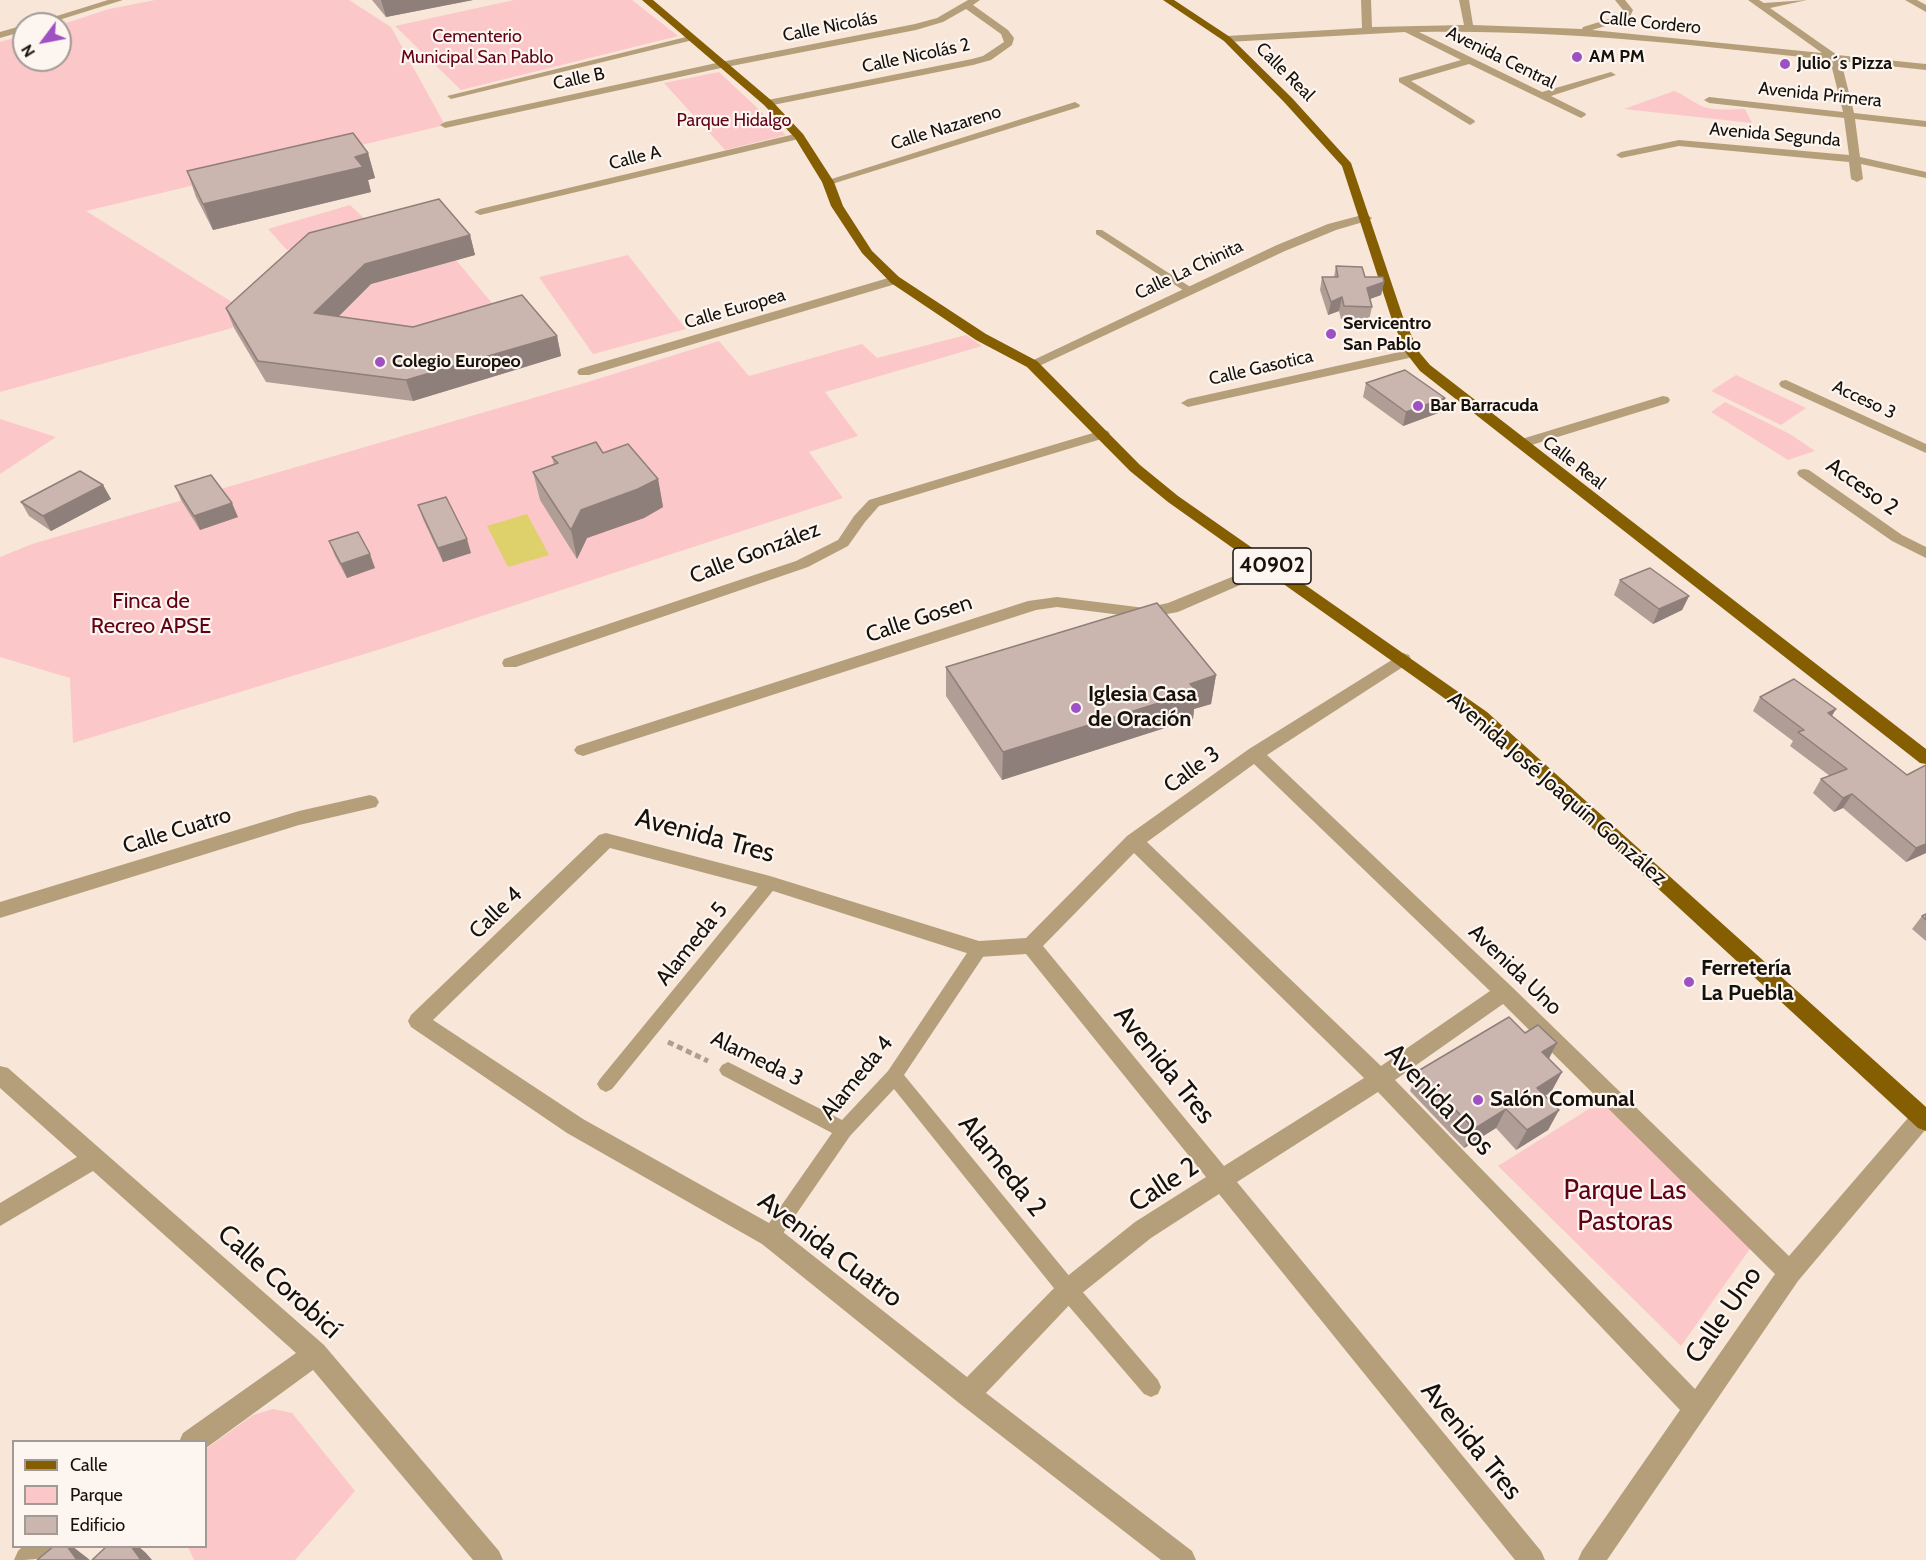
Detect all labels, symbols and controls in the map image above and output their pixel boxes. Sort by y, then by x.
street label: Calle Nicolás [781,7,879,47]
street label: Calle Cordero [1598,7,1702,39]
north arrow [12,12,72,72]
street label: Avenida Central [1443,22,1559,94]
park label: Cementerio Municipal San Pablo [401,26,553,68]
street label: Calle Nicolás 2 [860,34,972,78]
street label: Calle Real [1251,38,1319,106]
text: N [17,41,39,61]
place label: AM PM [1589,46,1645,68]
marker: AM PM [1570,50,1584,64]
place label: Julio´s Pizza [1797,53,1892,75]
marker: Julio´s Pizza [1778,57,1792,71]
street label: Calle B [551,63,607,95]
street label: Avenida Primera [1757,78,1883,112]
street label: Calle Nazareno [888,101,1004,155]
park label: Parque Hidalgo [677,110,791,132]
street label: Avenida Segunda [1708,119,1842,151]
street label: Calle A [607,141,663,175]
street label: Calle La Chinita [1132,236,1246,304]
street label: Calle Europea [682,284,788,334]
place label: Servicentro San Pablo [1343,313,1431,356]
marker: Servicentro San Pablo [1324,327,1338,341]
street label: Calle Gasotica [1207,346,1315,390]
place label: Colegio Europeo [392,351,521,373]
marker: Colegio Europeo [373,355,387,369]
street label: Acceso 3 [1829,376,1899,424]
place label: Bar Barracuda [1430,395,1539,417]
marker: Bar Barracuda [1411,399,1425,413]
street label: Calle Real [1538,432,1610,494]
street label: Acceso 2 [1821,453,1903,521]
street label: Calle González [686,516,824,590]
road number: 40902 [1233,548,1311,584]
park label: Finca de Recreo APSE [91,589,211,640]
street label: Calle Gosen [863,589,975,649]
place label: Iglesia Casa de Oración [1088,682,1197,734]
street label: Avenida José Joaquín González [1442,686,1672,892]
marker: Iglesia Casa de Oración [1069,701,1083,715]
street label: Calle 3 [1159,741,1225,799]
street label: Calle Cuatro [120,802,234,860]
street label: Avenida Tres [632,802,778,870]
street label: Calle 4 [464,882,528,944]
street label: Alameda 5 [650,897,734,991]
street label: Avenida Uno [1463,919,1567,1021]
place label: Ferretería La Puebla [1701,956,1794,1008]
marker: Ferretería La Puebla [1682,975,1696,989]
street label: Avenida Tres [1107,999,1221,1131]
street label: Alameda 3 [707,1025,807,1093]
street label: Alameda 4 [815,1031,899,1125]
street label: Avenida Dos [1378,1037,1500,1163]
place label: Salón Comunal [1490,1087,1635,1113]
marker: Salón Comunal [1471,1093,1485,1107]
street label: Alameda 2 [951,1109,1053,1223]
street label: Calle 2 [1123,1151,1205,1219]
park label: Parque Las Pastoras [1564,1175,1686,1238]
street label: Avenida Cuatro [751,1185,909,1315]
street label: Calle Corobicí [211,1218,347,1346]
street label: Calle Uno [1679,1260,1769,1370]
street label: Avenida Tres [1414,1375,1528,1507]
legend [12,1440,207,1548]
text: Calle [70,1454,107,1476]
text: Parque [70,1484,123,1506]
text: Edificio [70,1514,125,1536]

